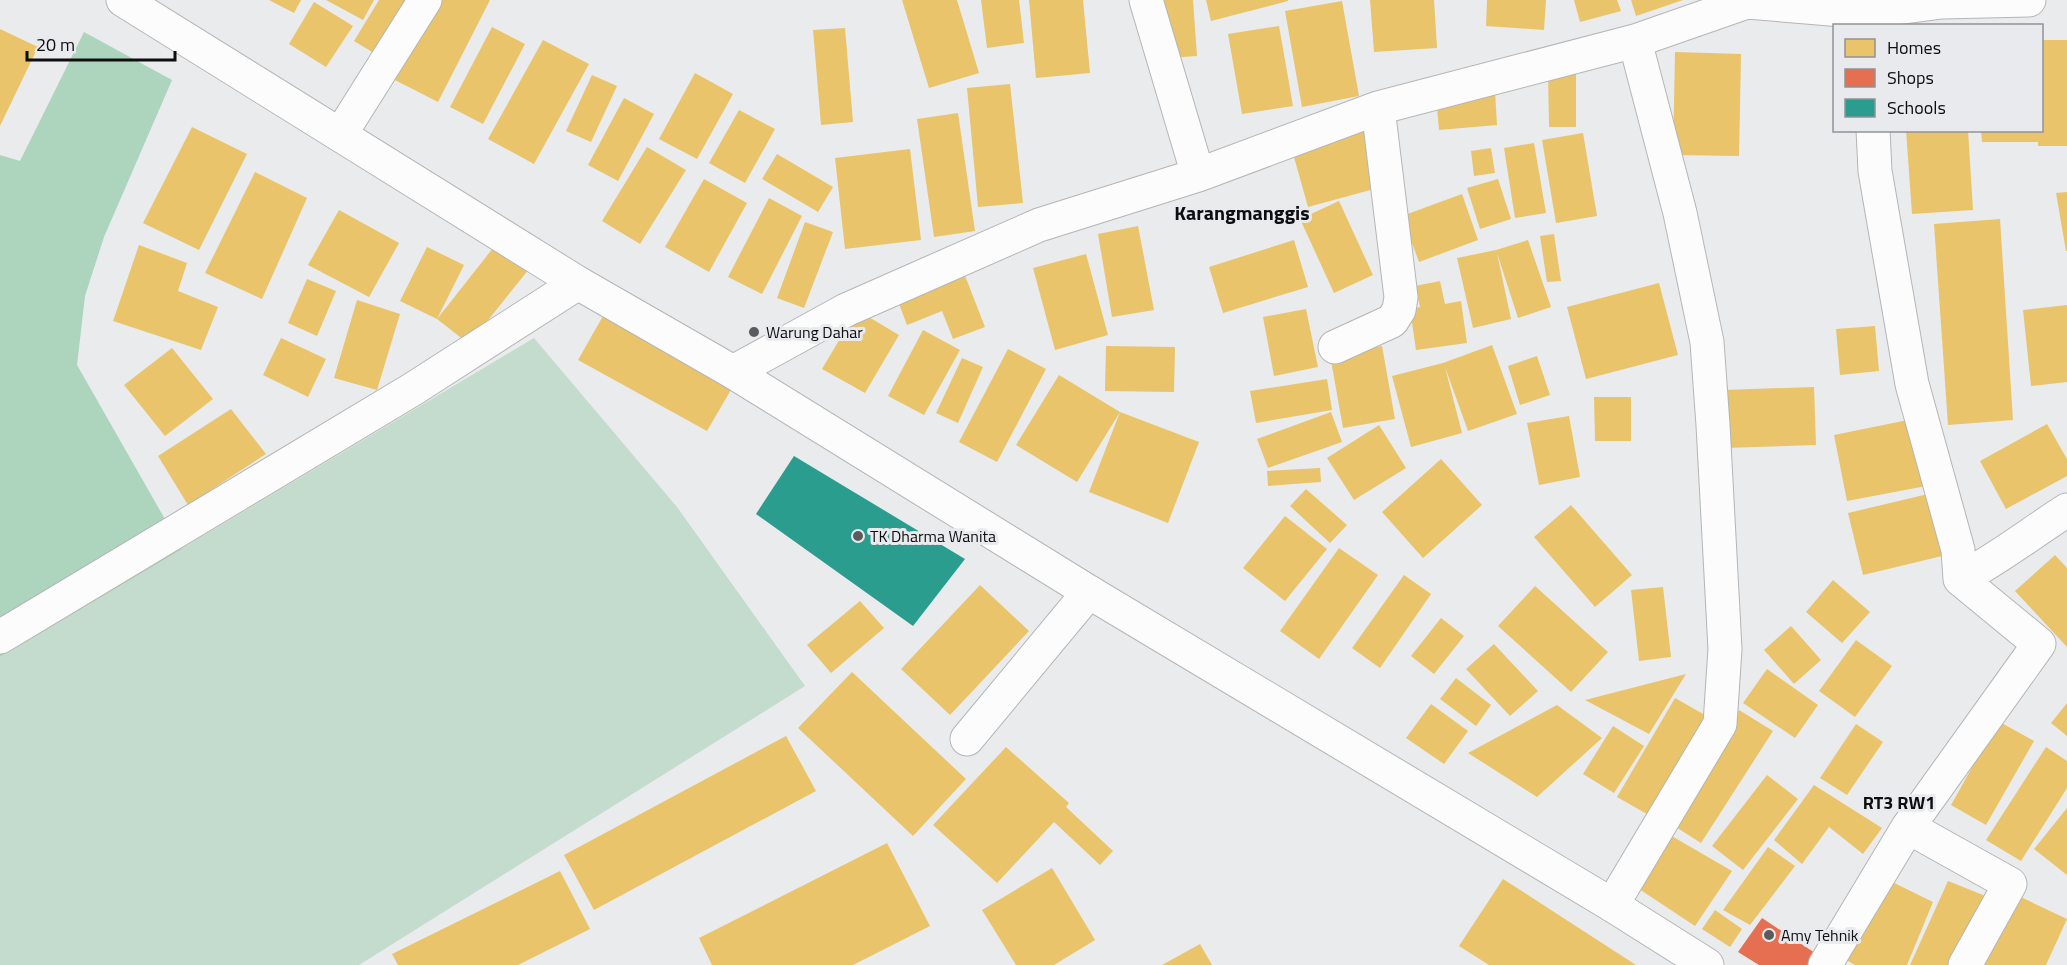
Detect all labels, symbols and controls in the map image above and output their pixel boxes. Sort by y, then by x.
scale bar [27,24,176,62]
legend [1833,24,2043,132]
text: 20 m [36,31,75,58]
text: Homes [1887,34,1941,61]
text: Shops [1887,64,1934,91]
text: Schools [1887,94,1946,121]
district label: Karangmanggis [1174,197,1310,228]
place label: Warung Dahar [766,320,863,344]
marker: Warung Dahar [747,325,761,339]
place label: TK Dharma Wanita [870,524,996,548]
marker: TK Dharma Wanita [851,529,865,543]
district label: RT3 RW1 [1863,789,1935,816]
place label: Amy Tehnik [1781,923,1859,947]
marker: Amy Tehnik [1762,928,1776,942]

